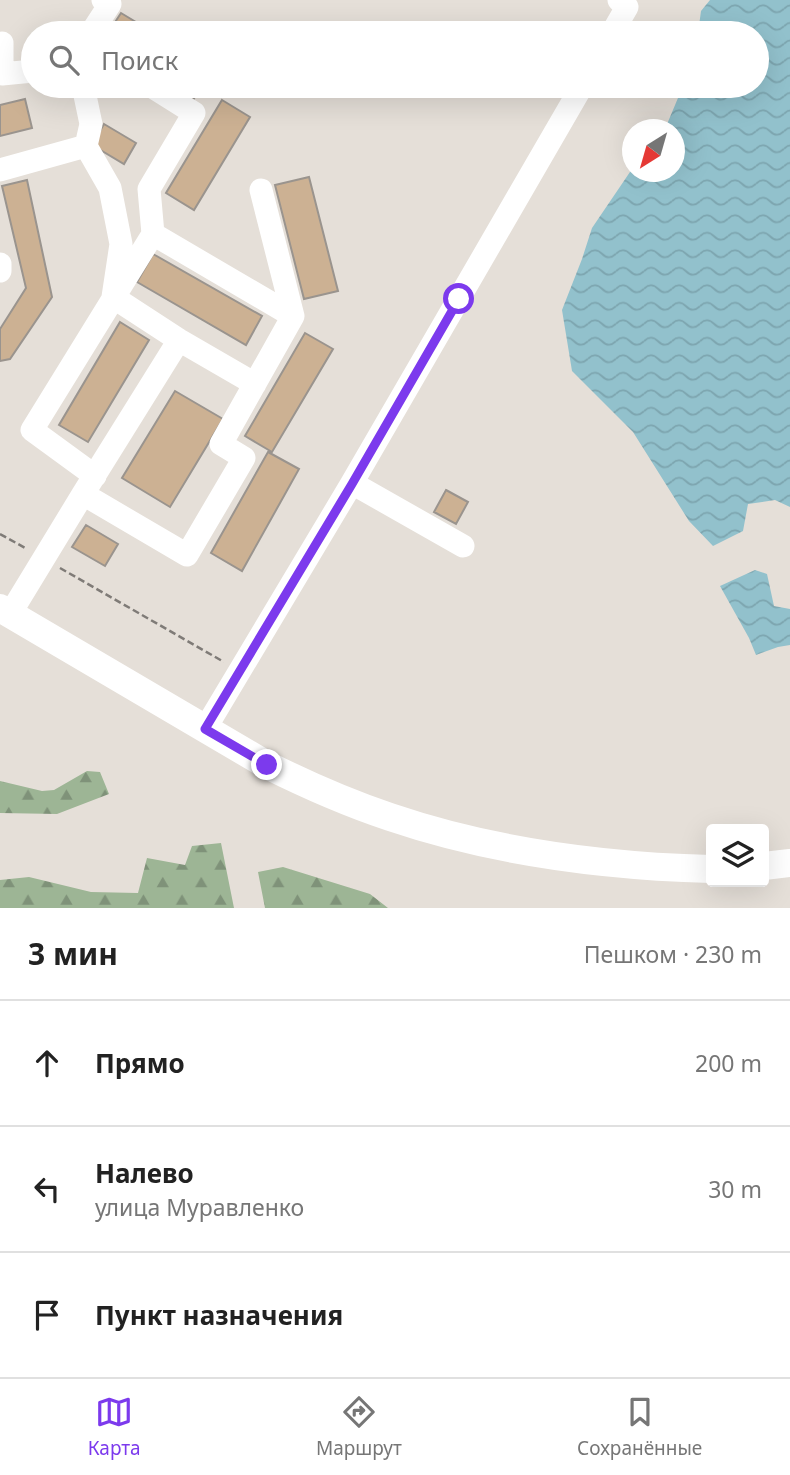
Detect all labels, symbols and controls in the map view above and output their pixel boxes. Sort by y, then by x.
search box [21,21,769,98]
icon: search [45,41,83,79]
text: Поиск [101,42,178,78]
north arrow [622,119,685,182]
route start [443,283,474,314]
route end [251,749,282,780]
map controls [706,824,769,887]
button: layers [706,824,769,887]
text: 3 мин [28,933,118,974]
text: Пешком · 230 m [584,938,762,970]
icon: ahead [28,1044,66,1082]
text: Прямо [95,1045,185,1081]
text: 200 m [695,1047,762,1079]
text: Налево [95,1155,194,1191]
icon: left [28,1170,66,1208]
text: 30 m [708,1173,762,1205]
text: улица Муравленко [95,1191,304,1223]
icon: arrive [28,1296,66,1334]
text: Пункт назначения [95,1297,343,1333]
tab: Карта [88,1393,141,1461]
tab: Маршрут [316,1393,402,1461]
tab: Сохранённые [577,1393,702,1461]

